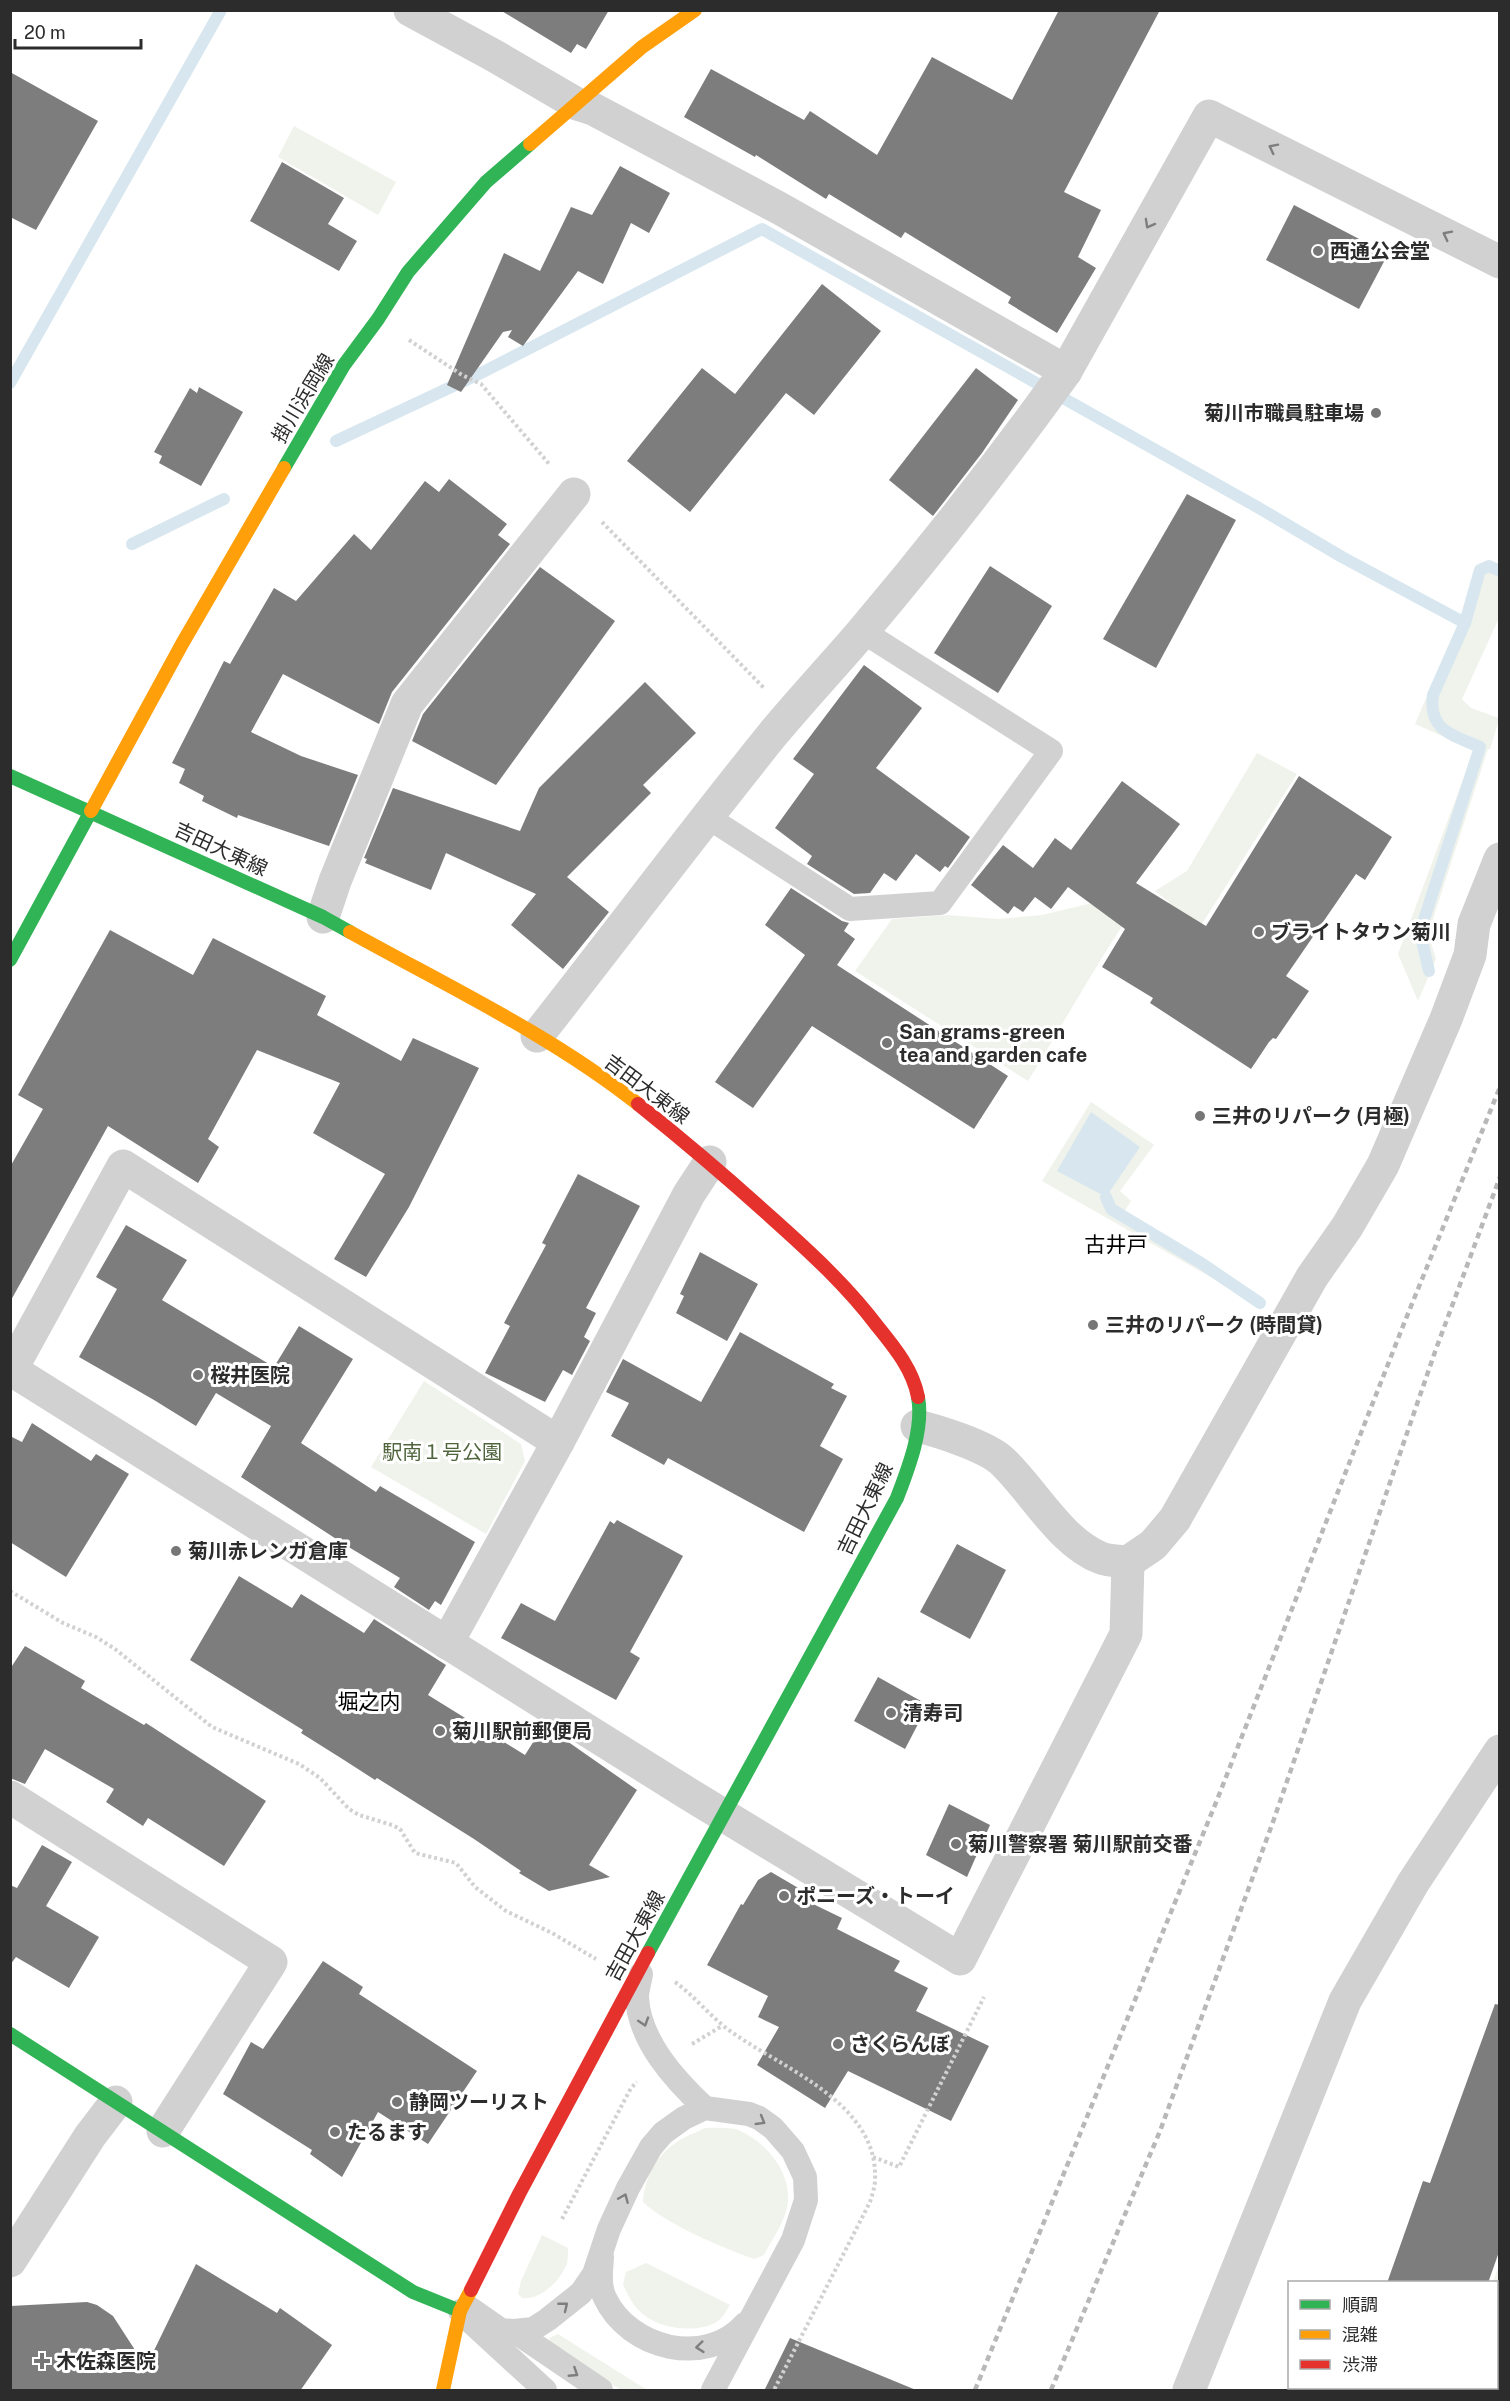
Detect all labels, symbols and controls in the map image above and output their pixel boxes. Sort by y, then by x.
scale bar [15,12,141,50]
text: 20 m [24,22,66,43]
one-way arrow [1268,143,1279,155]
one-way arrow [1145,217,1156,228]
one-way arrow [1443,231,1454,243]
place label: 西通公会堂 [1330,239,1430,263]
marker: 西通公会堂 [1311,244,1325,258]
street label: 掛川浜岡線 [267,349,339,447]
place label: 菊川市職員駐車場 [1204,401,1364,425]
marker: 菊川市職員駐車場 [1369,406,1383,420]
street label: 吉田大東線 [171,817,271,881]
place label: ブライトタウン菊川 [1271,920,1451,944]
marker: ブライトタウン菊川 [1252,925,1266,939]
place label: San grams-green tea and garden cafe [899,1020,1087,1067]
marker: San grams-green tea and garden cafe [880,1036,894,1050]
street label: 吉田大東線 [600,1049,694,1129]
place label: 三井のリパーク (月極) [1212,1104,1410,1128]
marker: 三井のリパーク (月極) [1193,1109,1207,1123]
district label: 古井戸 [1085,1232,1148,1257]
place label: 三井のリパーク (時間貸) [1105,1313,1323,1337]
marker: 三井のリパーク (時間貸) [1086,1318,1100,1332]
place label: 桜井医院 [210,1363,290,1387]
marker: 桜井医院 [191,1368,205,1382]
park label: 駅南１号公園 [382,1440,502,1464]
street label: 吉田大東線 [832,1459,898,1559]
place label: 菊川赤レンガ倉庫 [188,1539,348,1563]
marker: 菊川赤レンガ倉庫 [169,1544,183,1558]
district label: 堀之内 [338,1689,401,1714]
place label: 清寿司 [903,1701,963,1725]
marker: 清寿司 [884,1706,898,1720]
place label: 菊川駅前郵便局 [452,1719,592,1743]
marker: 菊川駅前郵便局 [433,1724,447,1738]
place label: 菊川警察署 菊川駅前交番 [968,1832,1193,1856]
marker: 菊川警察署 菊川駅前交番 [949,1837,963,1851]
place label: ポニーズ・トーイ [796,1884,955,1908]
street label: 吉田大東線 [600,1886,670,1986]
marker: ポニーズ・トーイ [777,1889,791,1903]
one-way arrow [637,2016,649,2027]
place label: さくらんぼ [850,2032,950,2056]
marker: さくらんぼ [831,2037,845,2051]
place label: 静岡ツーリスト [409,2090,549,2114]
marker: 静岡ツーリスト [390,2095,404,2109]
one-way arrow [755,2113,765,2125]
place label: たるます [347,2120,427,2144]
marker: たるます [328,2125,342,2139]
one-way arrow [617,2193,629,2204]
legend [1288,2281,1498,2389]
text: 順調 [1342,2294,1378,2315]
one-way arrow [557,2302,568,2313]
text: 混雑 [1342,2324,1378,2345]
one-way arrow [695,2340,705,2353]
place label: 木佐森医院 [56,2349,156,2373]
marker: 木佐森医院 [33,2352,51,2370]
text: 渋滞 [1342,2354,1378,2375]
one-way arrow [568,2366,578,2378]

